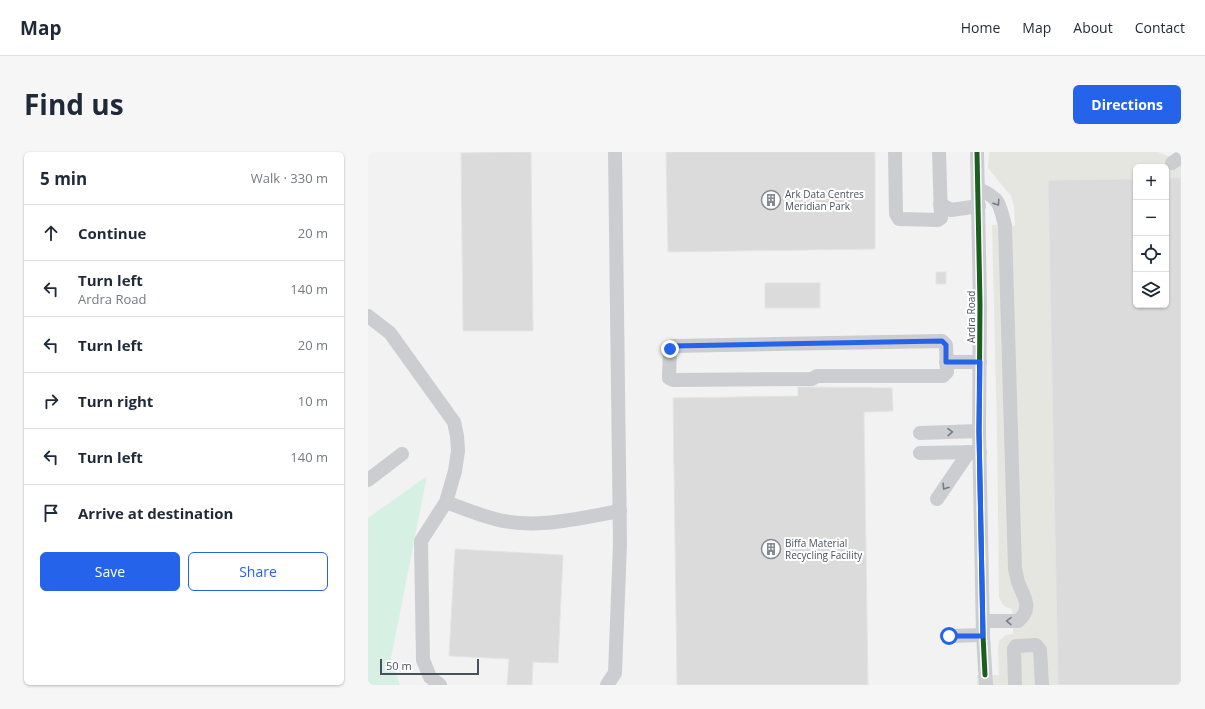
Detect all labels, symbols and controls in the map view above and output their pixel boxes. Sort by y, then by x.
text: Map [20,15,61,41]
text: Home [961,18,1000,37]
text: Map [1022,18,1051,37]
text: About [1073,18,1113,37]
text: Contact [1135,18,1185,37]
text: Find us [24,85,124,123]
button: Directions [1073,85,1181,124]
map controls [1133,164,1169,308]
button: + [1133,164,1169,200]
text: 5 min [40,167,87,190]
text: Walk · 330 m [251,169,328,187]
place label: Ark Data Centres Meridian Park [785,187,864,213]
building icon: Ark Data Centres Meridian Park [760,189,782,211]
one-way arrow [992,199,1000,206]
button: − [1133,200,1169,236]
icon: ahead [40,222,62,244]
text: Continue [78,223,146,243]
text: 20 m [298,224,328,242]
button: locate [1133,236,1169,272]
text: Turn left [78,270,143,290]
button: layers [1133,272,1169,308]
icon: left [40,278,62,300]
text: 140 m [290,280,328,298]
text: Ardra Road [78,290,146,308]
street label: Ardra Road [964,291,978,343]
icon: left [40,334,62,356]
text: Turn left [78,335,143,355]
text: 20 m [298,336,328,354]
route end [661,340,679,358]
icon: right [40,390,62,412]
text: Turn right [78,391,153,411]
text: 10 m [298,392,328,410]
one-way arrow [947,428,953,436]
icon: left [40,446,62,468]
text: Turn left [78,447,143,467]
text: 140 m [290,448,328,466]
one-way arrow [942,483,950,490]
icon: arrive [40,502,62,524]
text: Arrive at destination [78,503,233,523]
place label: Biffa Material Recycling Facility [785,536,863,562]
building icon: Biffa Material Recycling Facility [760,538,782,560]
button: Save [40,552,180,591]
button: Share [188,552,328,591]
one-way arrow [1006,617,1012,625]
route start [940,627,958,645]
scale bar [380,657,479,676]
text: 50 m [386,658,412,673]

